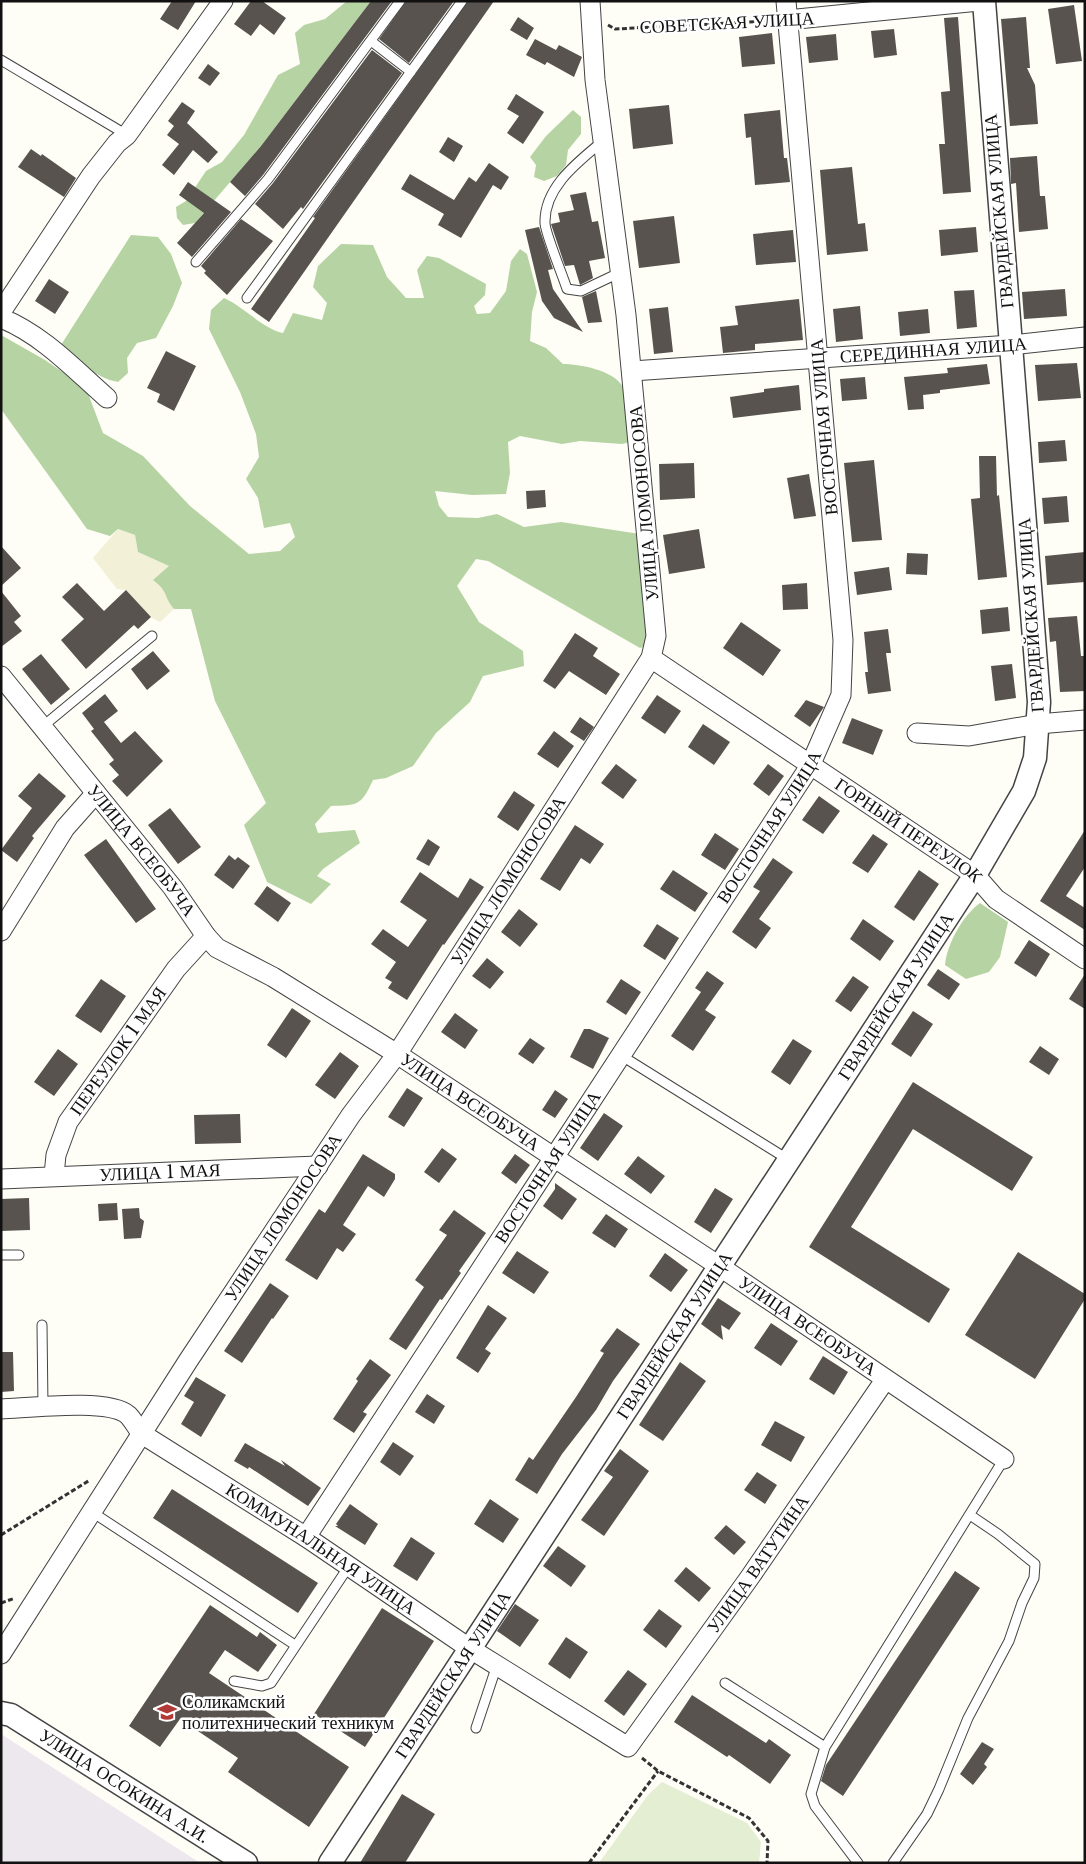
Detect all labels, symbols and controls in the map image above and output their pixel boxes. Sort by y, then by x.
street label: СОВЕТСКАЯ УЛИЦА [639,7,815,39]
street label: ГВАРДЕЙСКАЯ УЛИЦА [980,113,1018,309]
street label: СЕРЕДИННАЯ УЛИЦА [839,332,1028,368]
street label: ВОСТОЧНАЯ УЛИЦА [805,338,843,516]
street label: УЛИЦА ЛОМОНОСОВА [624,404,664,602]
street label: ГВАРДЕЙСКАЯ УЛИЦА [1013,517,1049,713]
street label: ВОСТОЧНАЯ УЛИЦА [712,747,826,907]
street label: ГОРНЫЙ ПЕРЕУЛОК [831,773,988,888]
street label: УЛИЦА ВСЕОБУЧА [82,780,200,921]
street label: УЛИЦА ЛОМОНОСОВА [446,792,570,969]
street label: ГВАРДЕЙСКАЯ УЛИЦА [833,909,958,1084]
street label: ПЕРЕУЛОК 1 МАЯ [65,983,171,1120]
street label: УЛИЦА ВСЕОБУЧА [396,1048,544,1156]
street label: ВОСТОЧНАЯ УЛИЦА [490,1087,606,1247]
street label: УЛИЦА ЛОМОНОСОВА [220,1129,347,1305]
street label: УЛИЦА 1 МАЯ [99,1159,221,1186]
street label: ГВАРДЕЙСКАЯ УЛИЦА [612,1248,737,1423]
street label: УЛИЦА ВСЕОБУЧА [734,1271,881,1381]
street label: КОММУНАЛЬНАЯ УЛИЦА [222,1478,420,1619]
street label: УЛИЦА ВАТУТИНА [702,1491,814,1637]
street label: ГВАРДЕЙСКАЯ УЛИЦА [390,1587,516,1762]
place label: Соликамский политехнический техникум [182,1691,394,1734]
school or university icon: Соликамский политехнический техникум [156,1701,178,1723]
street label: УЛИЦА ОСОКИНА А.И. [35,1724,213,1848]

